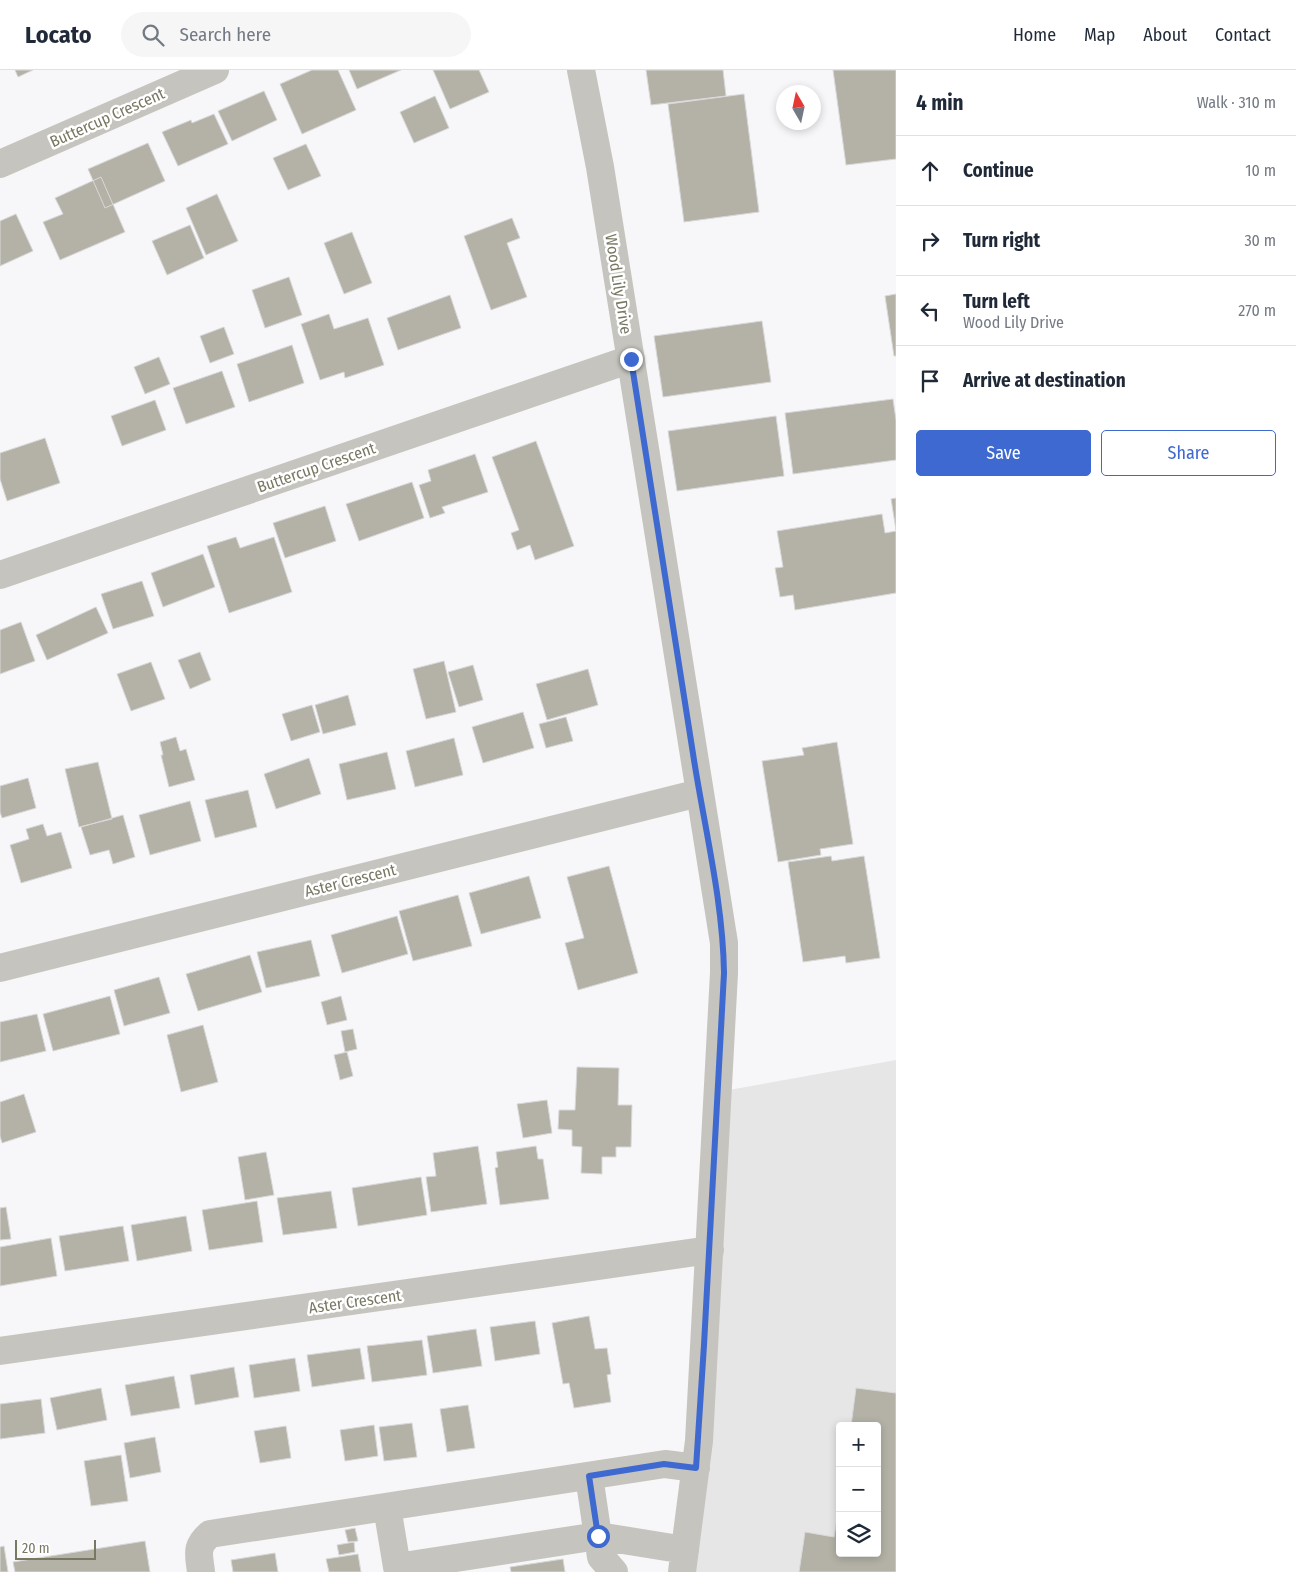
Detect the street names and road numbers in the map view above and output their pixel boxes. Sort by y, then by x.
street label: Buttercup Crescent [47,83,168,151]
street label: Wood Lily Drive [601,233,636,336]
street label: Buttercup Crescent [255,438,378,497]
street label: Aster Crescent [303,860,398,901]
street label: Aster Crescent [308,1285,403,1317]

